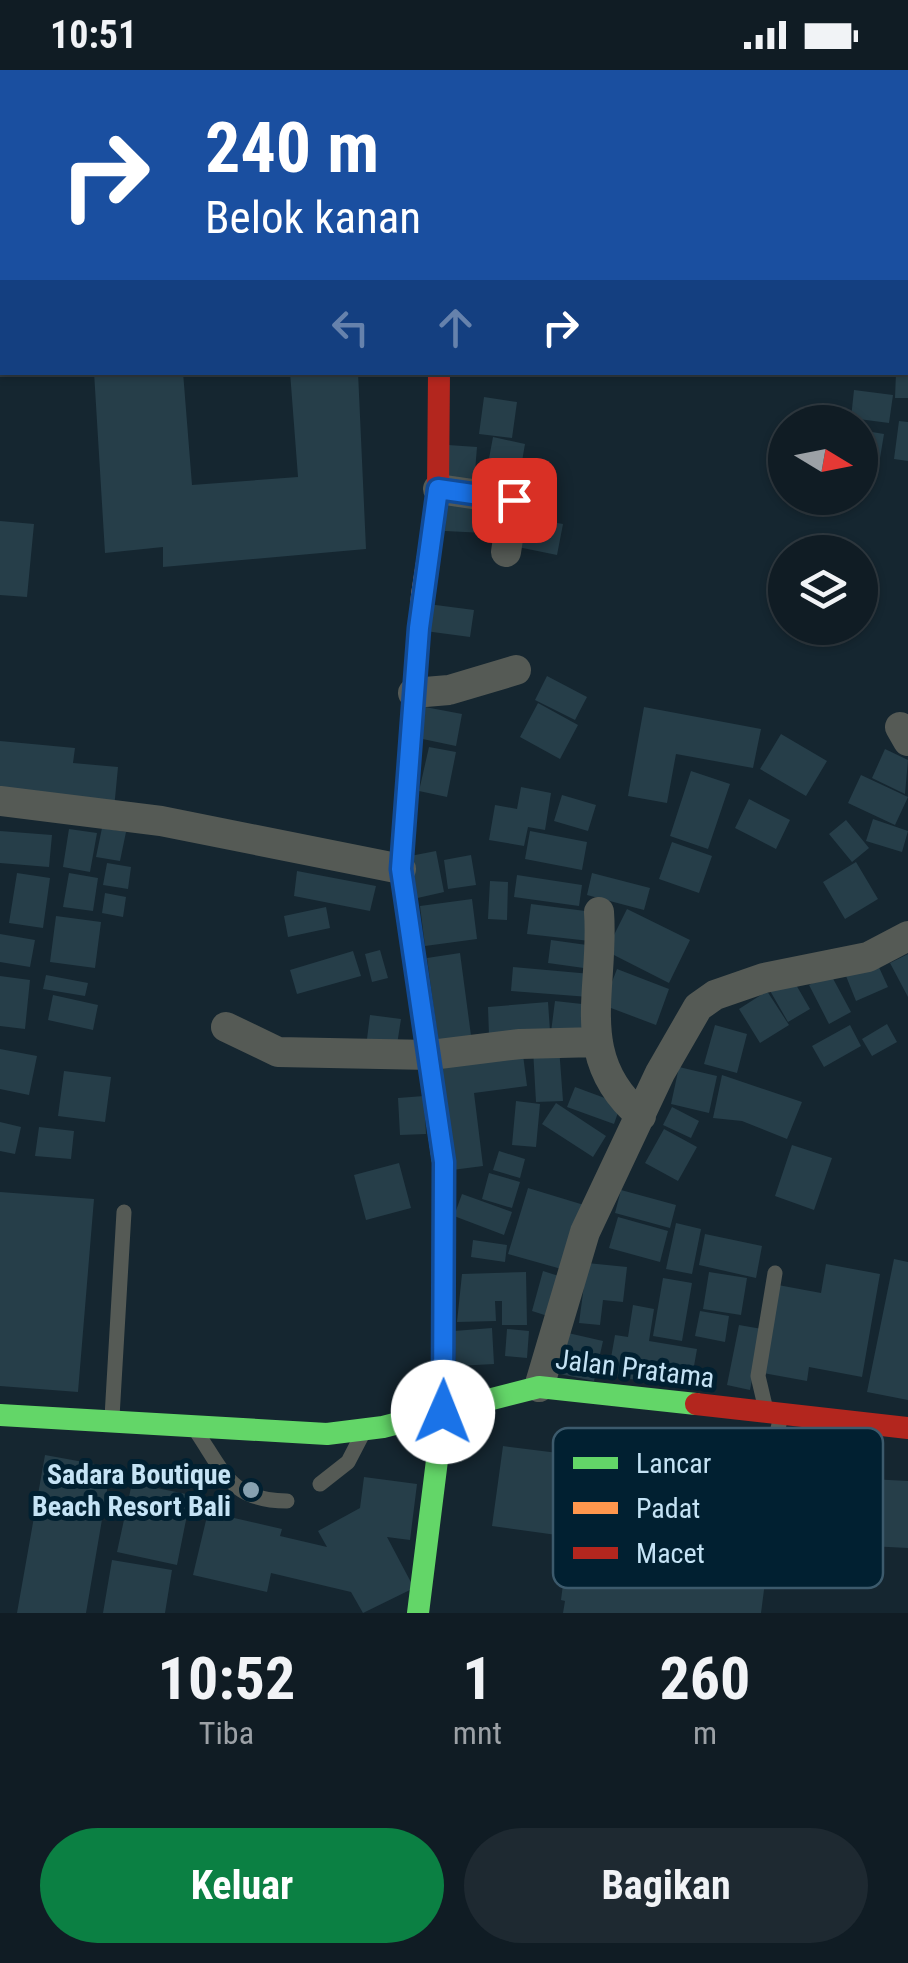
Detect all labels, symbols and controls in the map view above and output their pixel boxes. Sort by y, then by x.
text: 10:51 [50,13,137,57]
text: 240 m [205,107,379,189]
icon: right [40,110,170,240]
text: Belok kanan [205,191,421,244]
icon: left [323,300,378,355]
icon: ahead [428,300,483,355]
icon: right [533,300,588,355]
north arrow [768,405,878,515]
map controls [768,405,878,645]
pin [472,458,557,543]
icon: arrive [487,473,542,528]
button: layers [768,535,878,645]
street label: Jalan Pratama [554,1342,716,1395]
position arrow [391,1360,495,1464]
legend [553,1428,883,1588]
text: Lancar [636,1447,711,1480]
place label: Sadara Boutique Beach Resort Bali [32,1458,231,1523]
marker: Sadara Boutique Beach Resort Bali [240,1479,262,1501]
text: Padat [636,1492,700,1525]
text: Macet [636,1537,705,1570]
text: 10:52 [158,1643,295,1714]
text: 1 [462,1643,493,1714]
text: 260 [659,1643,750,1714]
text: Tiba [199,1714,254,1752]
text: mnt [453,1714,502,1752]
text: m [693,1714,717,1752]
button: Keluar [40,1828,444,1943]
button: Bagikan [464,1828,868,1943]

